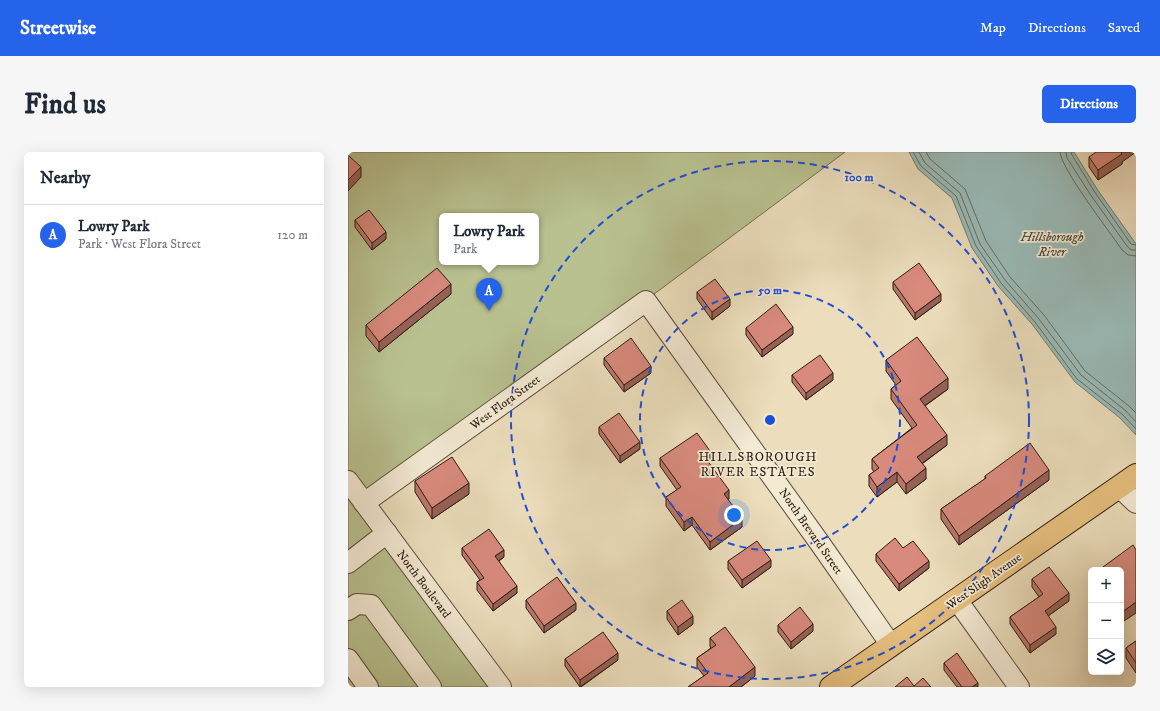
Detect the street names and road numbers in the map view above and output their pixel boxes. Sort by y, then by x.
street label: West Flora Street [466,372,543,433]
street label: North Brevard Street [775,485,846,577]
street label: North Boulevard [393,547,454,621]
street label: West Sligh Avenue [943,550,1025,613]

